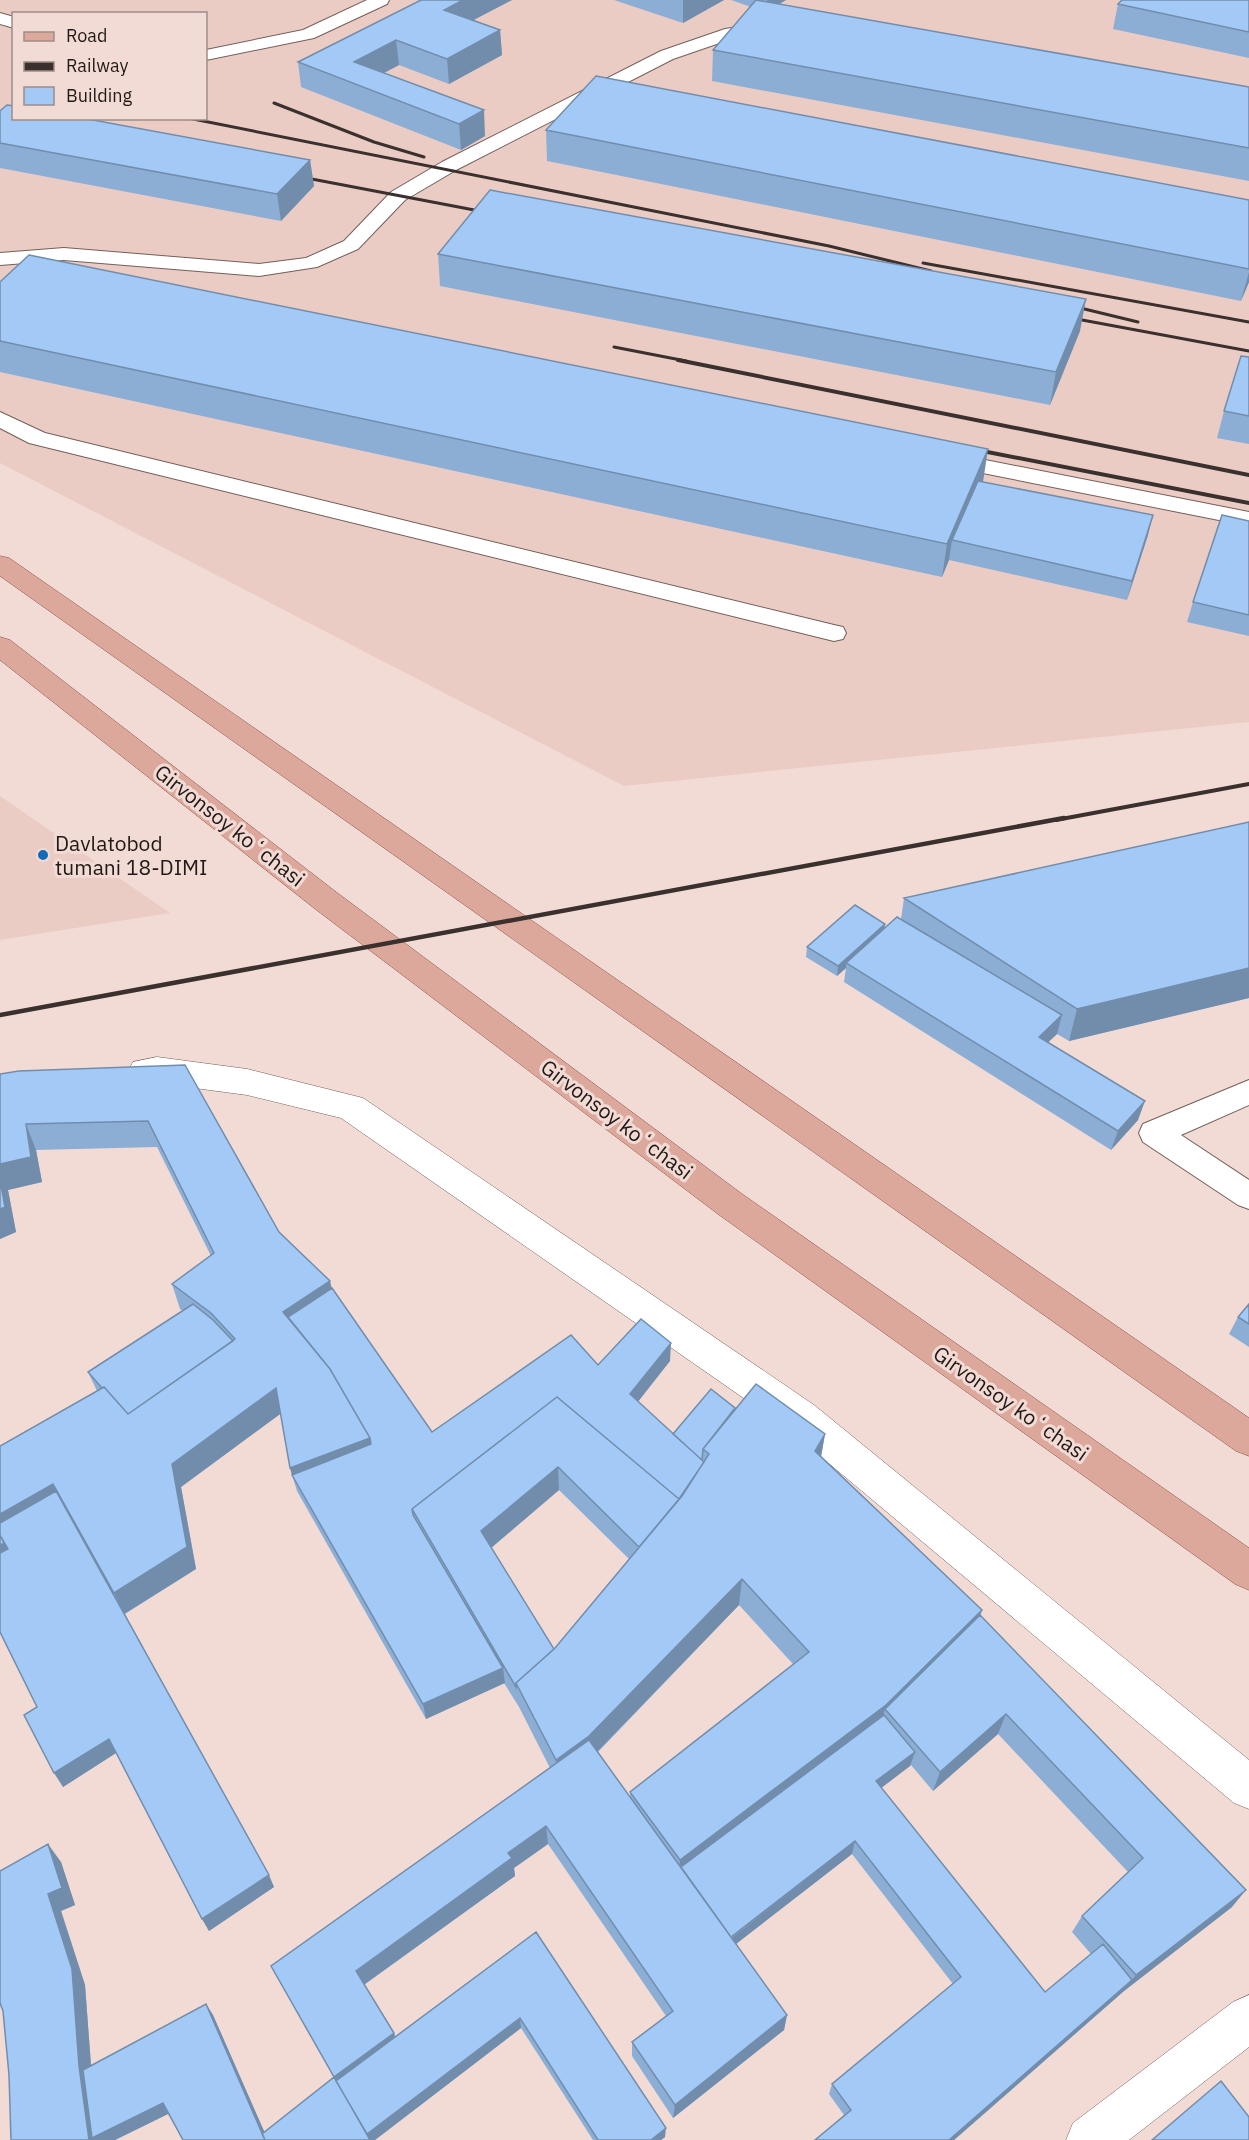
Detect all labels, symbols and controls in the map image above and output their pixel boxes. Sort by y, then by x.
legend [12,12,207,120]
text: Road [66,24,107,47]
text: Railway [66,54,128,77]
text: Building [66,84,133,107]
street label: Girvonsoy koʻchasi [149,758,311,892]
place label: Davlatobod tumani 18-DIMI [55,829,208,881]
marker: Davlatobod tumani 18-DIMI [36,848,50,862]
street label: Girvonsoy koʻchasi [535,1053,699,1185]
street label: Girvonsoy koʻchasi [928,1339,1094,1467]

